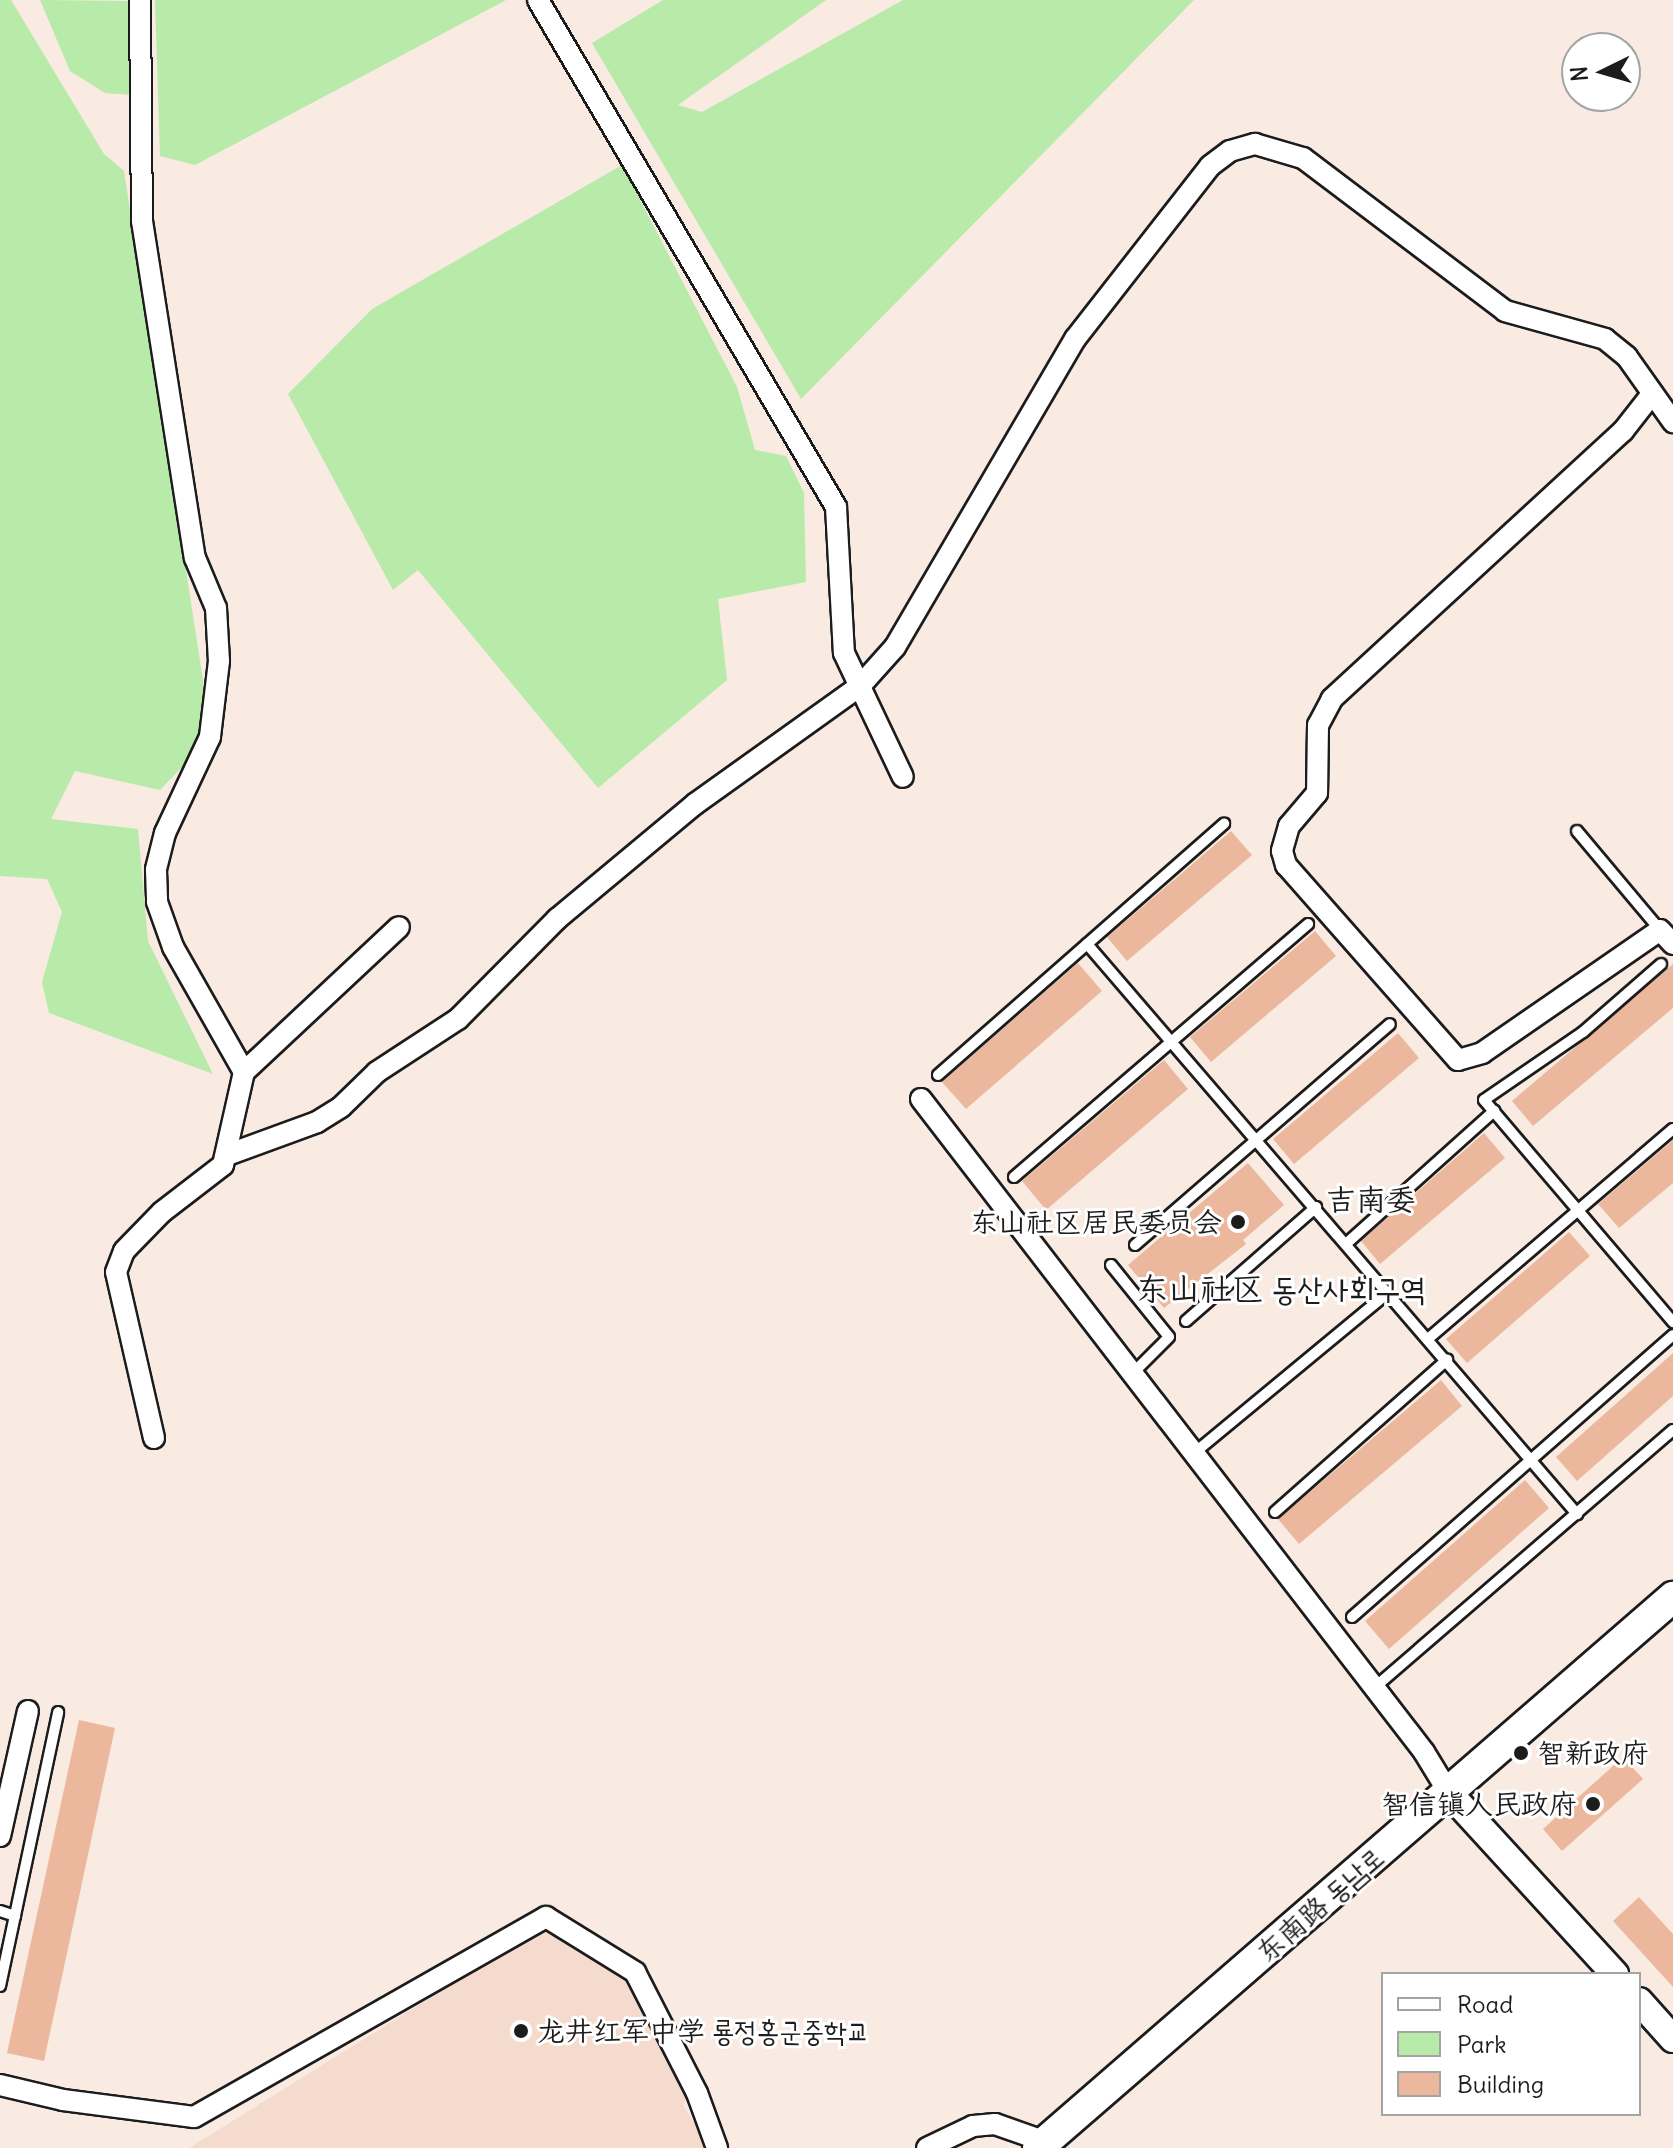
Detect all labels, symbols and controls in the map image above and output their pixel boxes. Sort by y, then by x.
north arrow [1561,32,1641,112]
text: N [1564,65,1594,83]
district label: 吉南委 [1326,1181,1416,1217]
place label: 东山社区居民委员会 [970,1205,1222,1239]
marker: 东山社区居民委员会 [1229,1213,1247,1231]
district label: 东山社区 동산사회구역 [1136,1270,1426,1308]
place label: 智新政府 [1537,1736,1649,1770]
marker: 智新政府 [1512,1744,1530,1762]
place label: 智信镇人民政府 [1381,1787,1577,1821]
marker: 智信镇人民政府 [1584,1795,1602,1813]
street label: 东南路 동남로 [1249,1840,1391,1970]
legend [1381,1972,1641,2116]
text: Road [1457,1989,1513,2019]
place label: 龙井红军中学 룡정홍군중학교 [537,2014,869,2048]
marker: 龙井红军中学 룡정홍군중학교 [512,2022,530,2040]
text: Park [1457,2029,1507,2059]
text: Building [1457,2069,1544,2099]

